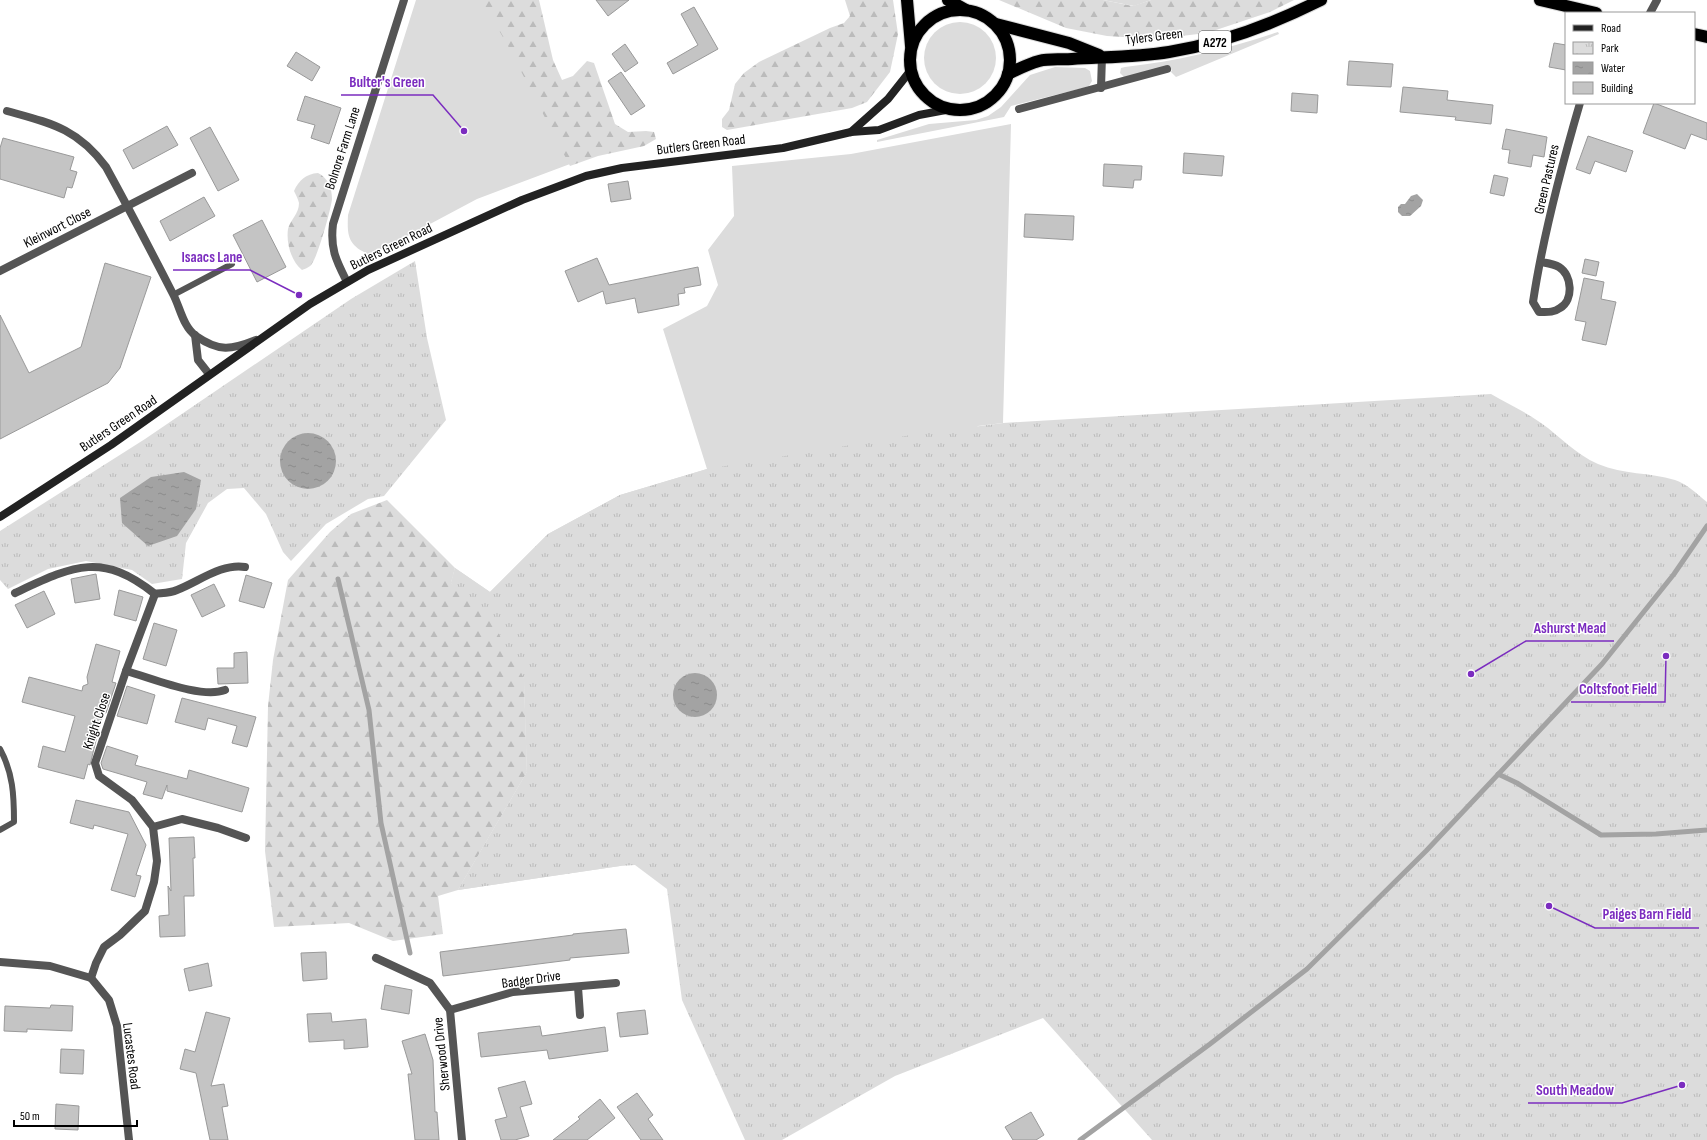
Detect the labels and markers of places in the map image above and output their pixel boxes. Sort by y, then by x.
callout: Bulter's Green [341,68,433,95]
callout: Isaacs Lane [173,243,250,270]
callout: Ashurst Mead [1526,614,1614,641]
callout: Coltsfoot Field [1571,675,1665,702]
callout: Paiges Barn Field [1595,901,1699,928]
callout: South Meadow [1528,1076,1622,1103]

